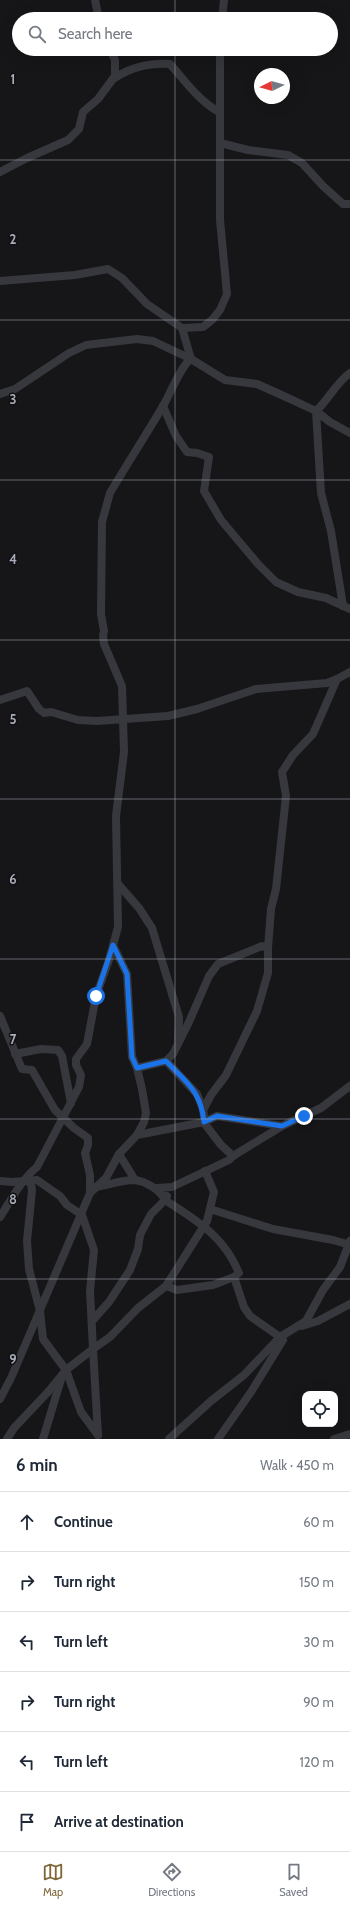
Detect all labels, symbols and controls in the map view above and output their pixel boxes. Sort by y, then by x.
search box [12,12,338,56]
icon: search [26,23,48,45]
text: Search here [58,25,133,43]
north arrow [254,68,290,104]
text: 1 [11,71,15,87]
text: 2 [10,231,17,247]
text: 3 [9,391,17,407]
text: 4 [9,551,17,567]
text: 5 [10,711,17,727]
text: 6 [9,871,17,887]
route start [87,987,105,1005]
text: 7 [10,1031,17,1047]
route end [295,1107,313,1125]
text: 8 [9,1191,17,1207]
text: 9 [9,1351,17,1367]
map controls [302,1391,338,1427]
button: locate [302,1391,338,1427]
text: 6 min [16,1455,58,1475]
text: Walk · 450 m [260,1457,334,1473]
icon: ahead [16,1511,38,1533]
text: Continue [54,1513,113,1531]
text: 60 m [303,1514,334,1530]
icon: right [16,1571,38,1593]
text: Turn right [54,1573,115,1591]
text: 150 m [299,1574,334,1590]
icon: left [16,1631,38,1653]
text: Turn left [54,1633,108,1651]
text: 30 m [304,1634,334,1650]
icon: right [16,1691,38,1713]
text: Turn right [54,1693,115,1711]
text: 90 m [303,1694,334,1710]
icon: left [16,1751,38,1773]
text: Turn left [54,1753,108,1771]
text: 120 m [300,1754,334,1770]
icon: arrive [16,1811,38,1833]
text: Arrive at destination [54,1813,184,1831]
tab: Map [42,1861,64,1899]
tab: Directions [148,1861,195,1899]
tab: Saved [279,1861,308,1899]

